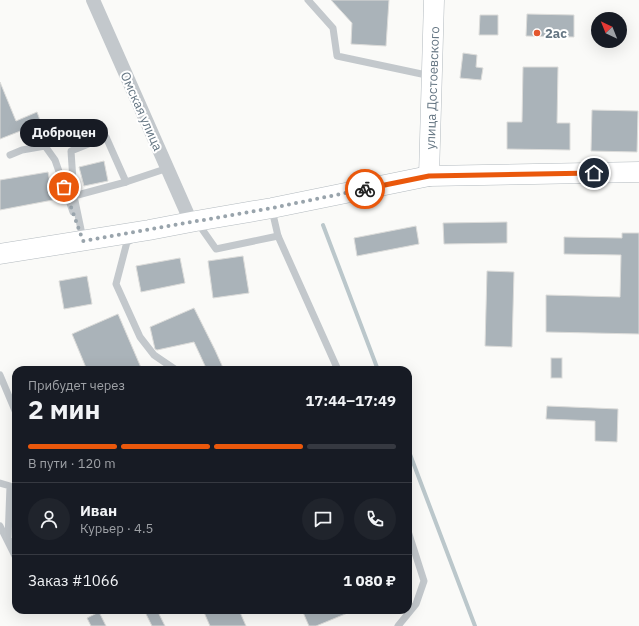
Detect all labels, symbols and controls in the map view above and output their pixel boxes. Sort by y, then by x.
north arrow [591,12,627,48]
map controls [591,12,627,48]
place label: 2ас [545,25,567,42]
street label: улица Достоевского [422,26,443,150]
marker: 2ас [532,28,542,38]
street label: Омская улица [117,69,167,153]
callout: Доброцен [20,119,108,147]
text: Доброцен [32,124,96,141]
pin [577,156,611,190]
icon: home [583,162,605,184]
courier [345,169,385,209]
pin [47,170,81,204]
icon: bag [53,176,75,198]
icon: bike [354,178,376,200]
text: Прибудет через [28,377,125,394]
text: 17:44–17:49 [305,391,396,410]
text: 2 мин [28,392,100,426]
text: В пути · 120 m [28,455,116,472]
button: person [28,498,70,540]
button: chat [302,498,344,540]
button: phone [354,498,396,540]
text: Иван [80,501,117,520]
text: Курьер · 4.5 [80,520,153,537]
text: Заказ #1066 [28,571,119,590]
text: 1 080 ₽ [343,571,396,590]

